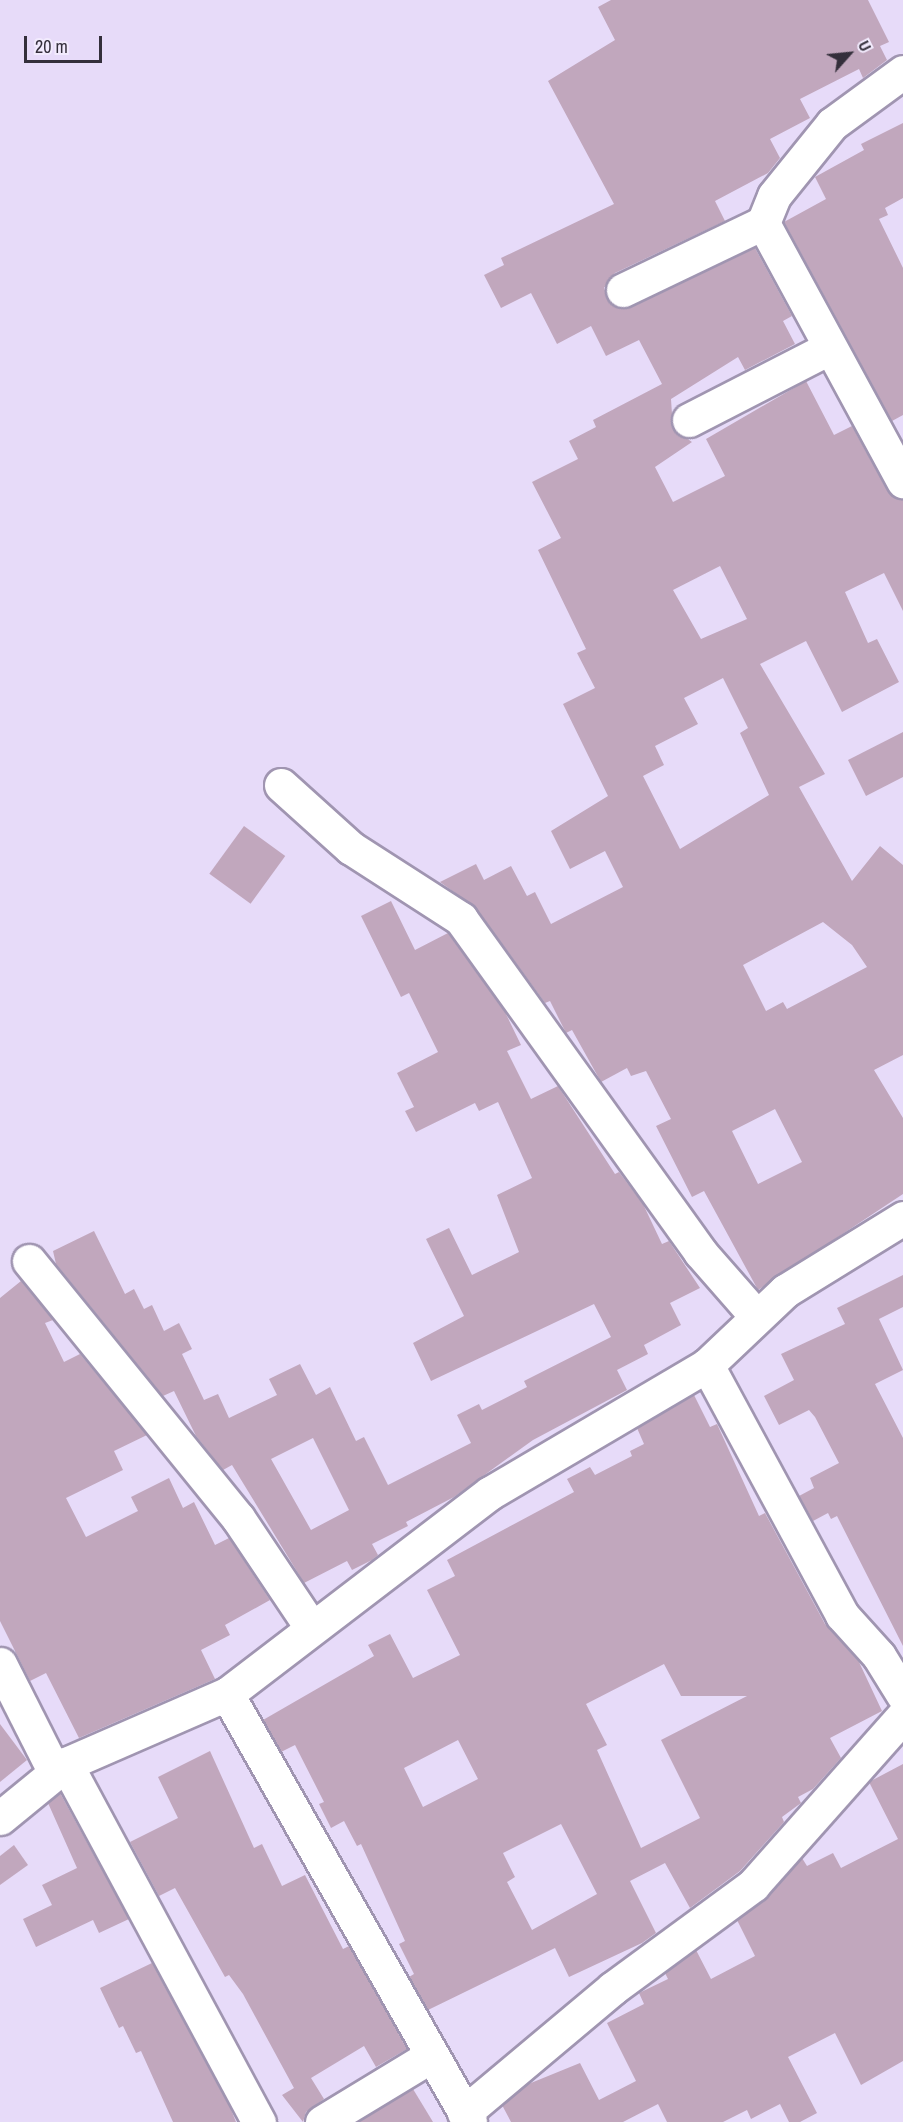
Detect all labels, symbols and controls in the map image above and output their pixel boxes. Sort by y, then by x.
scale bar [27,24,105,62]
north arrow [819,24,879,84]
text: 20 m [35,34,68,59]
text: U [853,37,877,55]

